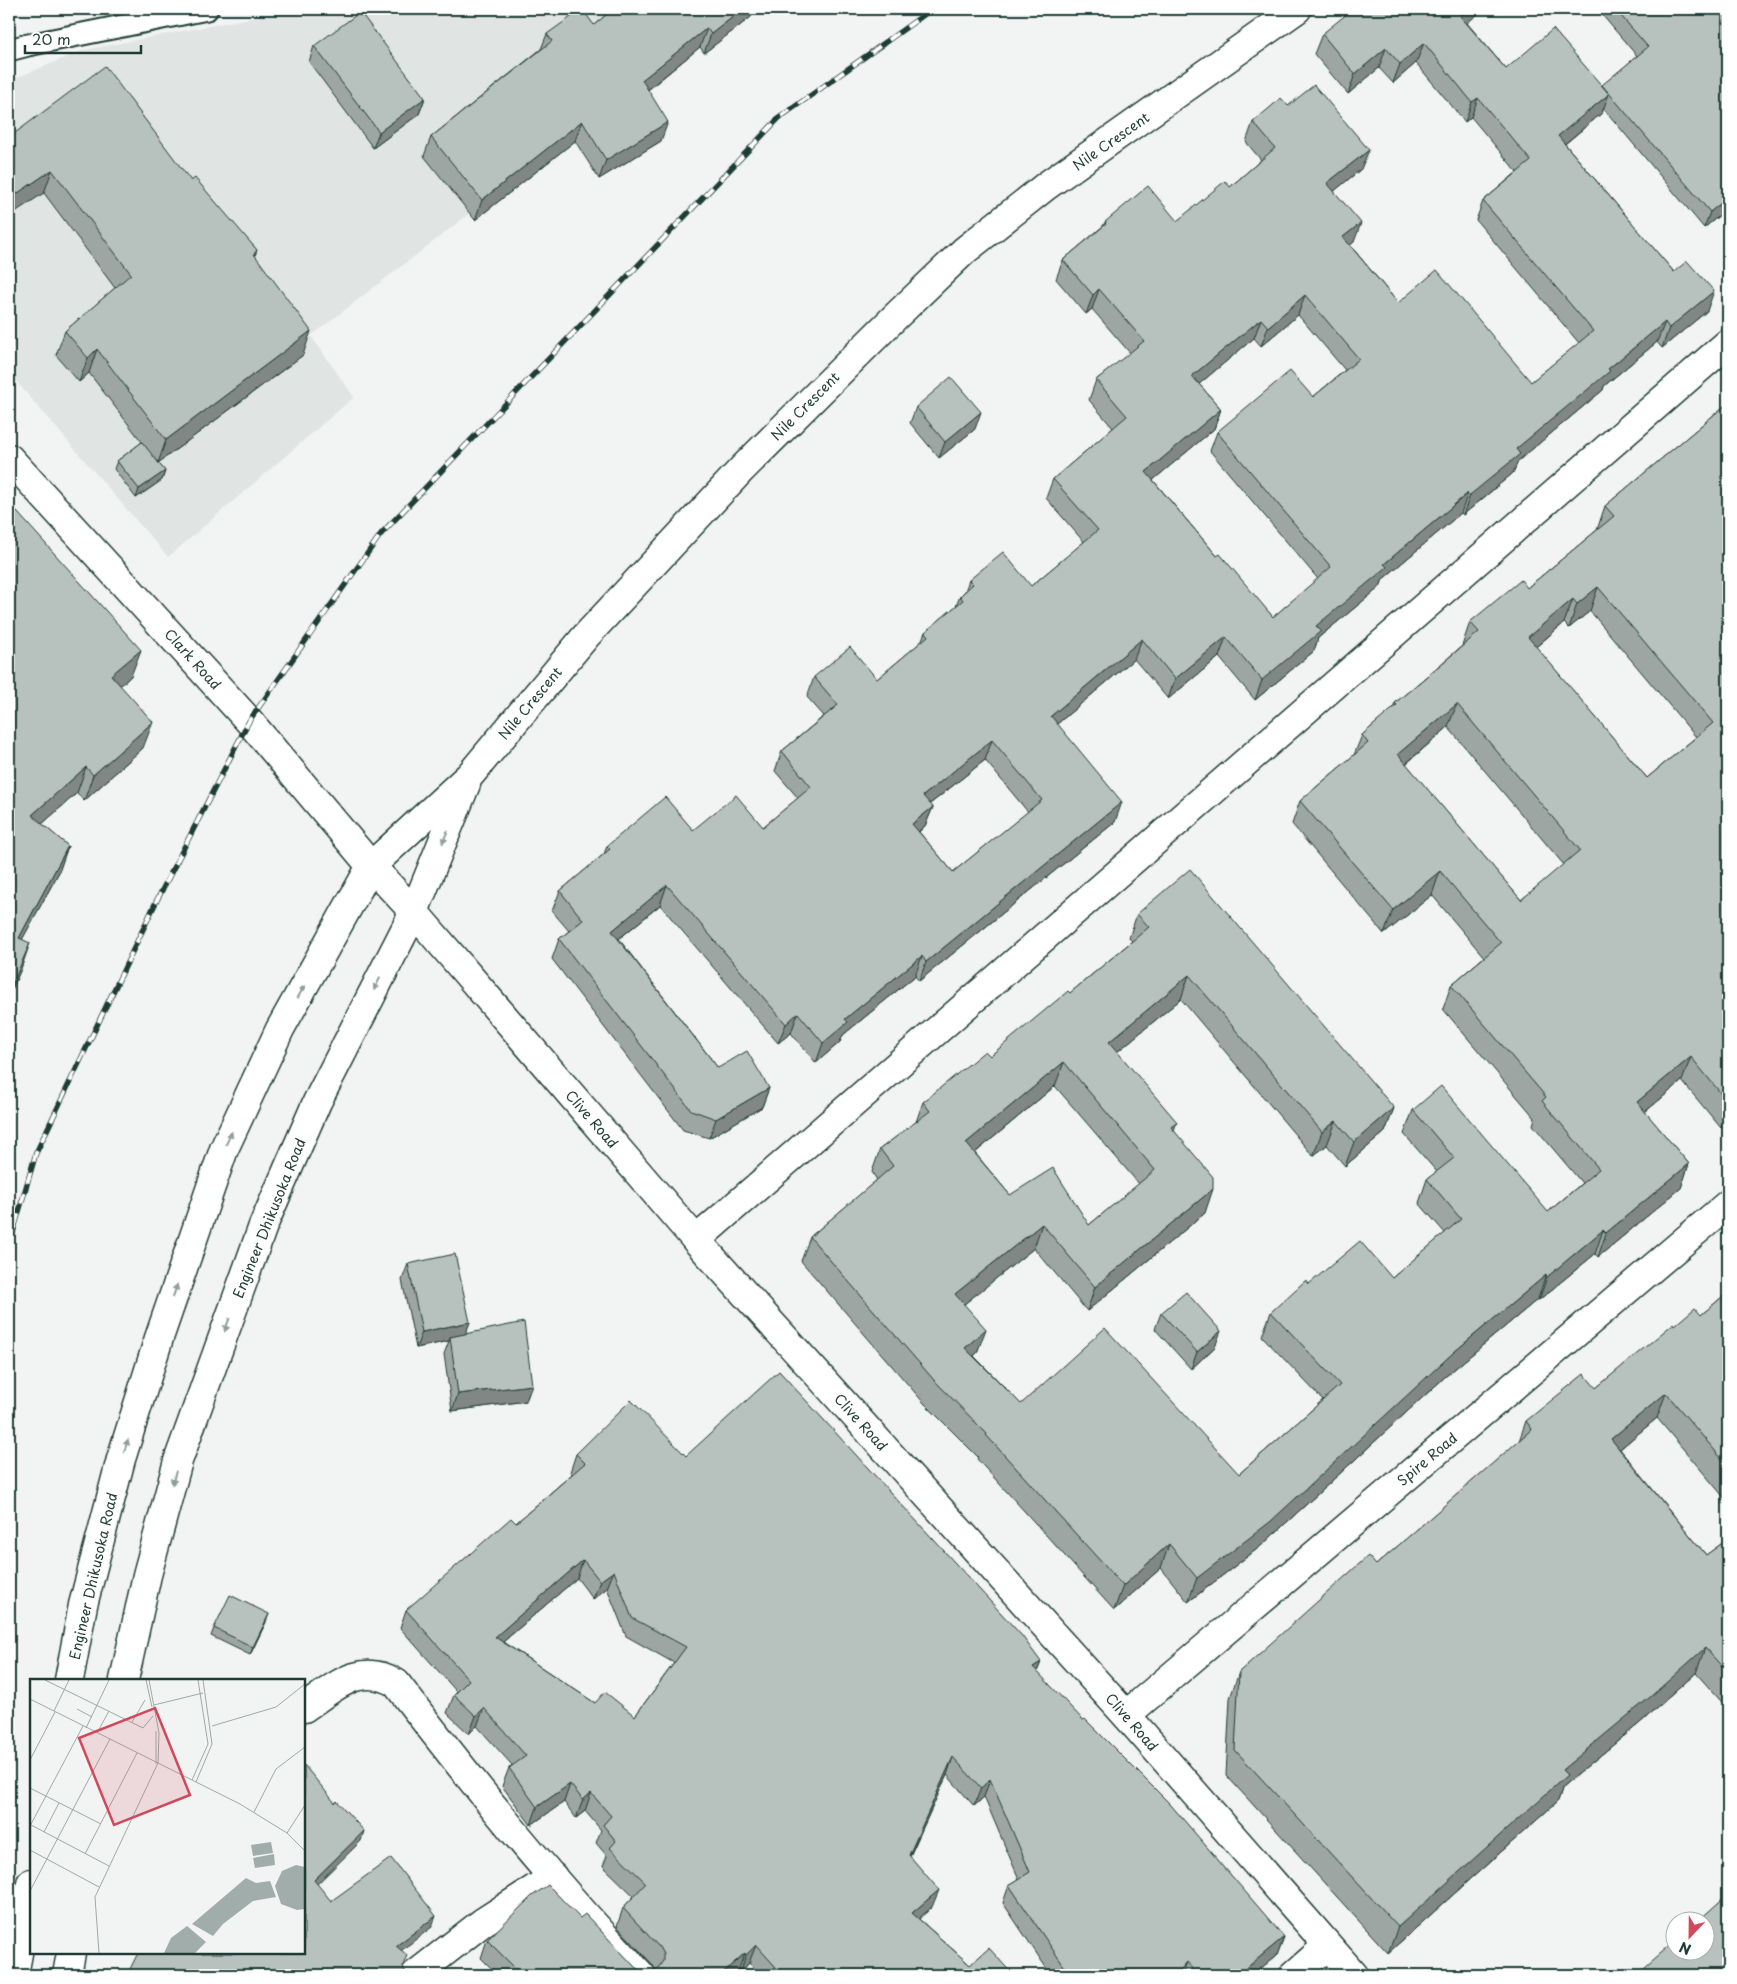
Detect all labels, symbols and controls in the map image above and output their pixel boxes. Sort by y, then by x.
scale bar [25,22,141,54]
text: 20 m [32,27,71,50]
street label: Nile Crescent [1068,107,1154,175]
street label: Nile Crescent [766,367,844,445]
street label: Clark Road [160,624,226,694]
street label: Nile Crescent [493,662,567,744]
one-way arrow [440,830,448,844]
one-way arrow [373,977,381,992]
one-way arrow [297,985,305,1000]
street label: Clive Road [561,1085,623,1153]
one-way arrow [225,1131,233,1145]
street label: Engineer Dhikusoka Road [227,1135,311,1301]
one-way arrow [171,1283,179,1298]
one-way arrow [223,1318,231,1333]
street label: Clive Road [829,1389,893,1455]
street label: Spire Road [1392,1428,1462,1490]
one-way arrow [122,1438,130,1453]
one-way arrow [169,1471,177,1486]
street label: Engineer Dhikusoka Road [64,1490,122,1662]
inset map [30,1679,305,1954]
street label: Clive Road [1101,1688,1163,1756]
north arrow [1664,1912,1714,1962]
text: N [1676,1937,1694,1960]

